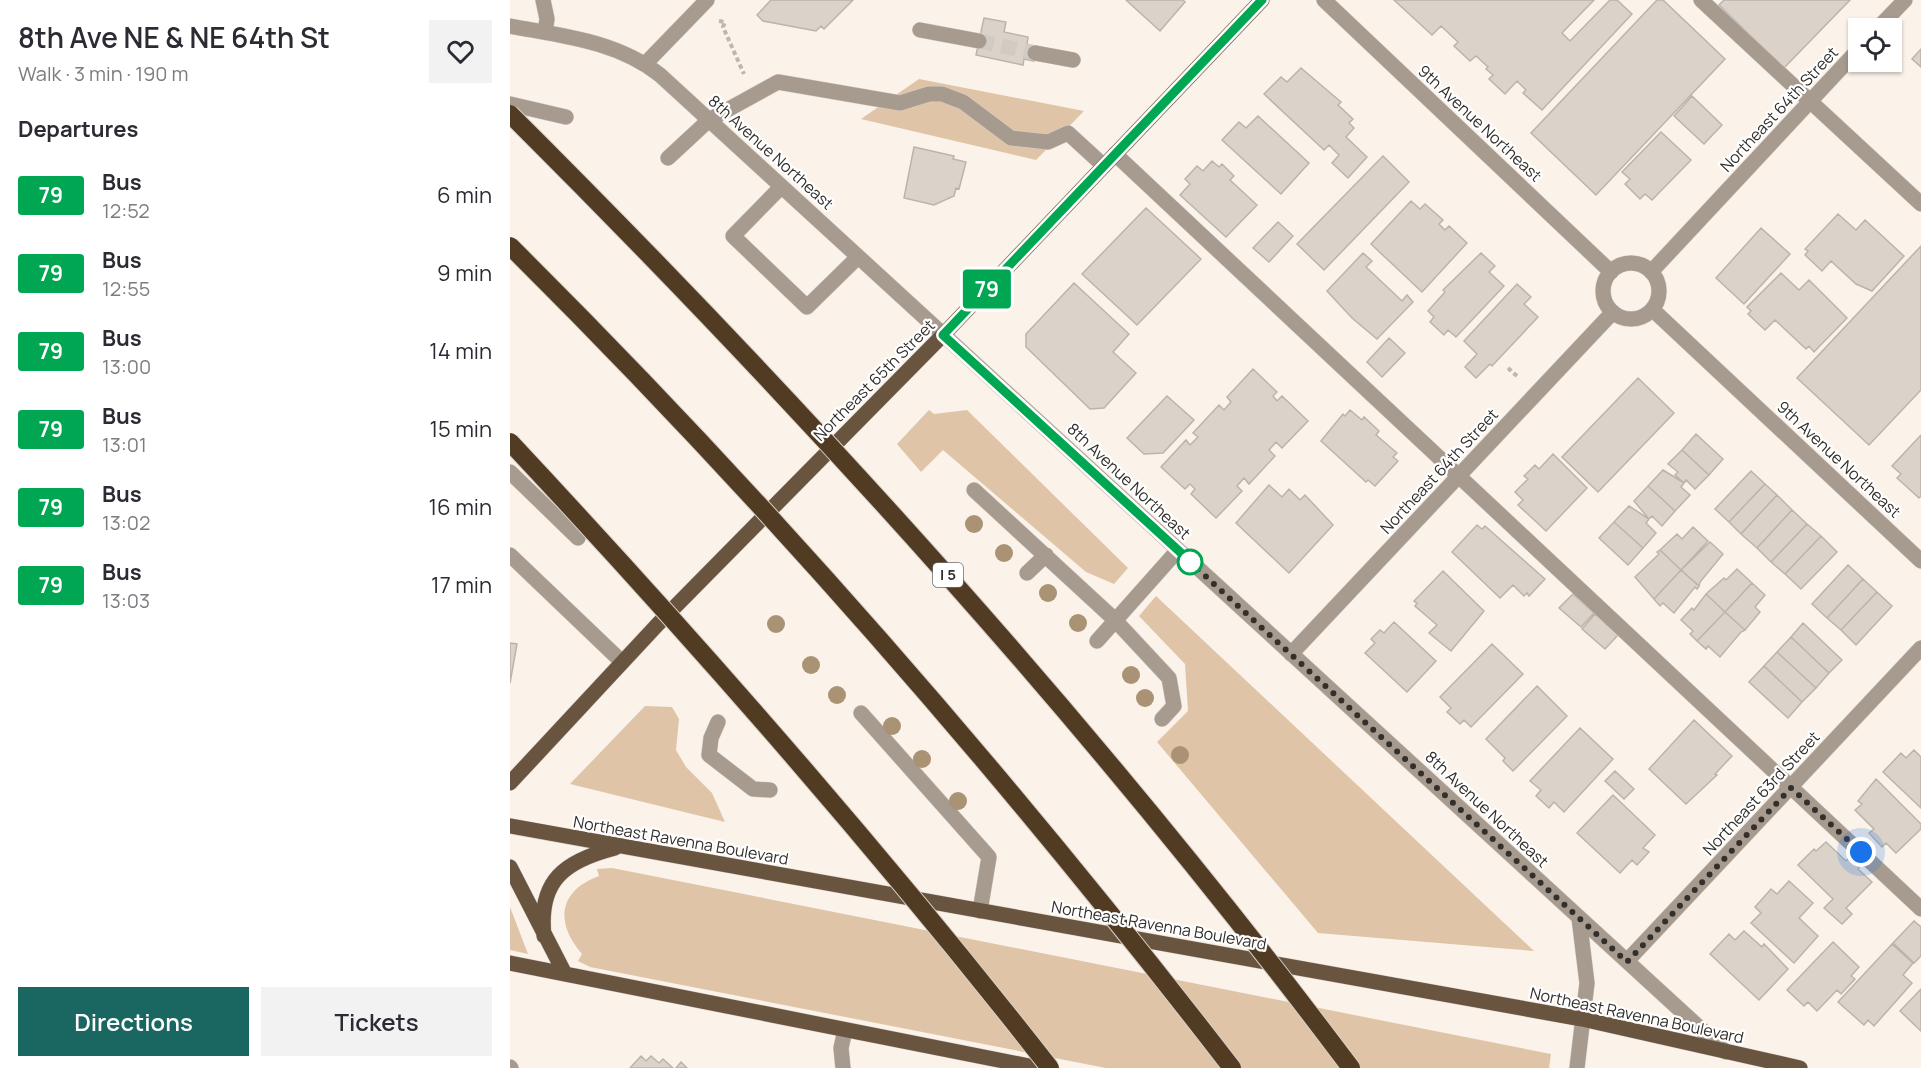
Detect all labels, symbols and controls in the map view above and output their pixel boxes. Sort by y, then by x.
text: 8th Ave NE & NE 64th St [18,18,330,56]
map controls [1848,18,1902,72]
button: locate [1848,18,1902,72]
button: heart [429,20,492,83]
street label: Northeast 64th Street [1715,42,1843,176]
text: Walk · 3 min · 190 m [18,60,189,87]
street label: 9th Avenue Northeast [1413,60,1547,186]
street label: 8th Avenue Northeast [704,90,838,214]
text: Departures [18,114,138,144]
text: Bus [102,167,142,197]
text: 6 min [437,180,492,210]
text: 79 [39,181,63,209]
text: 12:52 [102,197,150,224]
text: Bus [102,245,142,275]
text: 9 min [437,258,492,288]
text: 79 [39,259,63,287]
line badge: 79 [960,270,1014,308]
text: 12:55 [102,275,150,302]
text: 79 [975,275,999,303]
street label: Northeast 65th Street [808,314,940,446]
text: Bus [102,323,142,353]
text: 14 min [429,336,492,366]
text: 79 [39,337,63,365]
text: 13:00 [102,353,151,380]
street label: 9th Avenue Northeast [1772,396,1906,522]
text: Bus [102,401,142,431]
street label: Northeast 64th Street [1375,404,1503,538]
text: 15 min [429,414,492,444]
text: 79 [39,415,63,443]
street label: 8th Avenue Northeast [1062,418,1196,544]
text: 13:01 [102,431,147,458]
text: Bus [102,479,142,509]
text: 16 min [429,492,492,522]
text: 79 [39,493,63,521]
text: 13:02 [102,509,150,536]
unlabelled marker [1177,549,1203,575]
text: Bus [102,557,142,587]
road number: I 5 [933,563,963,587]
text: 17 min [431,570,492,600]
text: 79 [39,571,63,599]
text: 13:03 [102,587,150,614]
street label: Northeast 63rd Street [1698,726,1824,860]
street label: 8th Avenue Northeast [1420,746,1554,872]
street label: Northeast Ravenna Boulevard [572,810,790,870]
your location [1846,837,1876,867]
street label: Northeast Ravenna Boulevard [1050,895,1268,955]
street label: Northeast Ravenna Boulevard [1528,982,1746,1048]
button: Directions [18,987,249,1056]
button: Tickets [261,987,492,1056]

